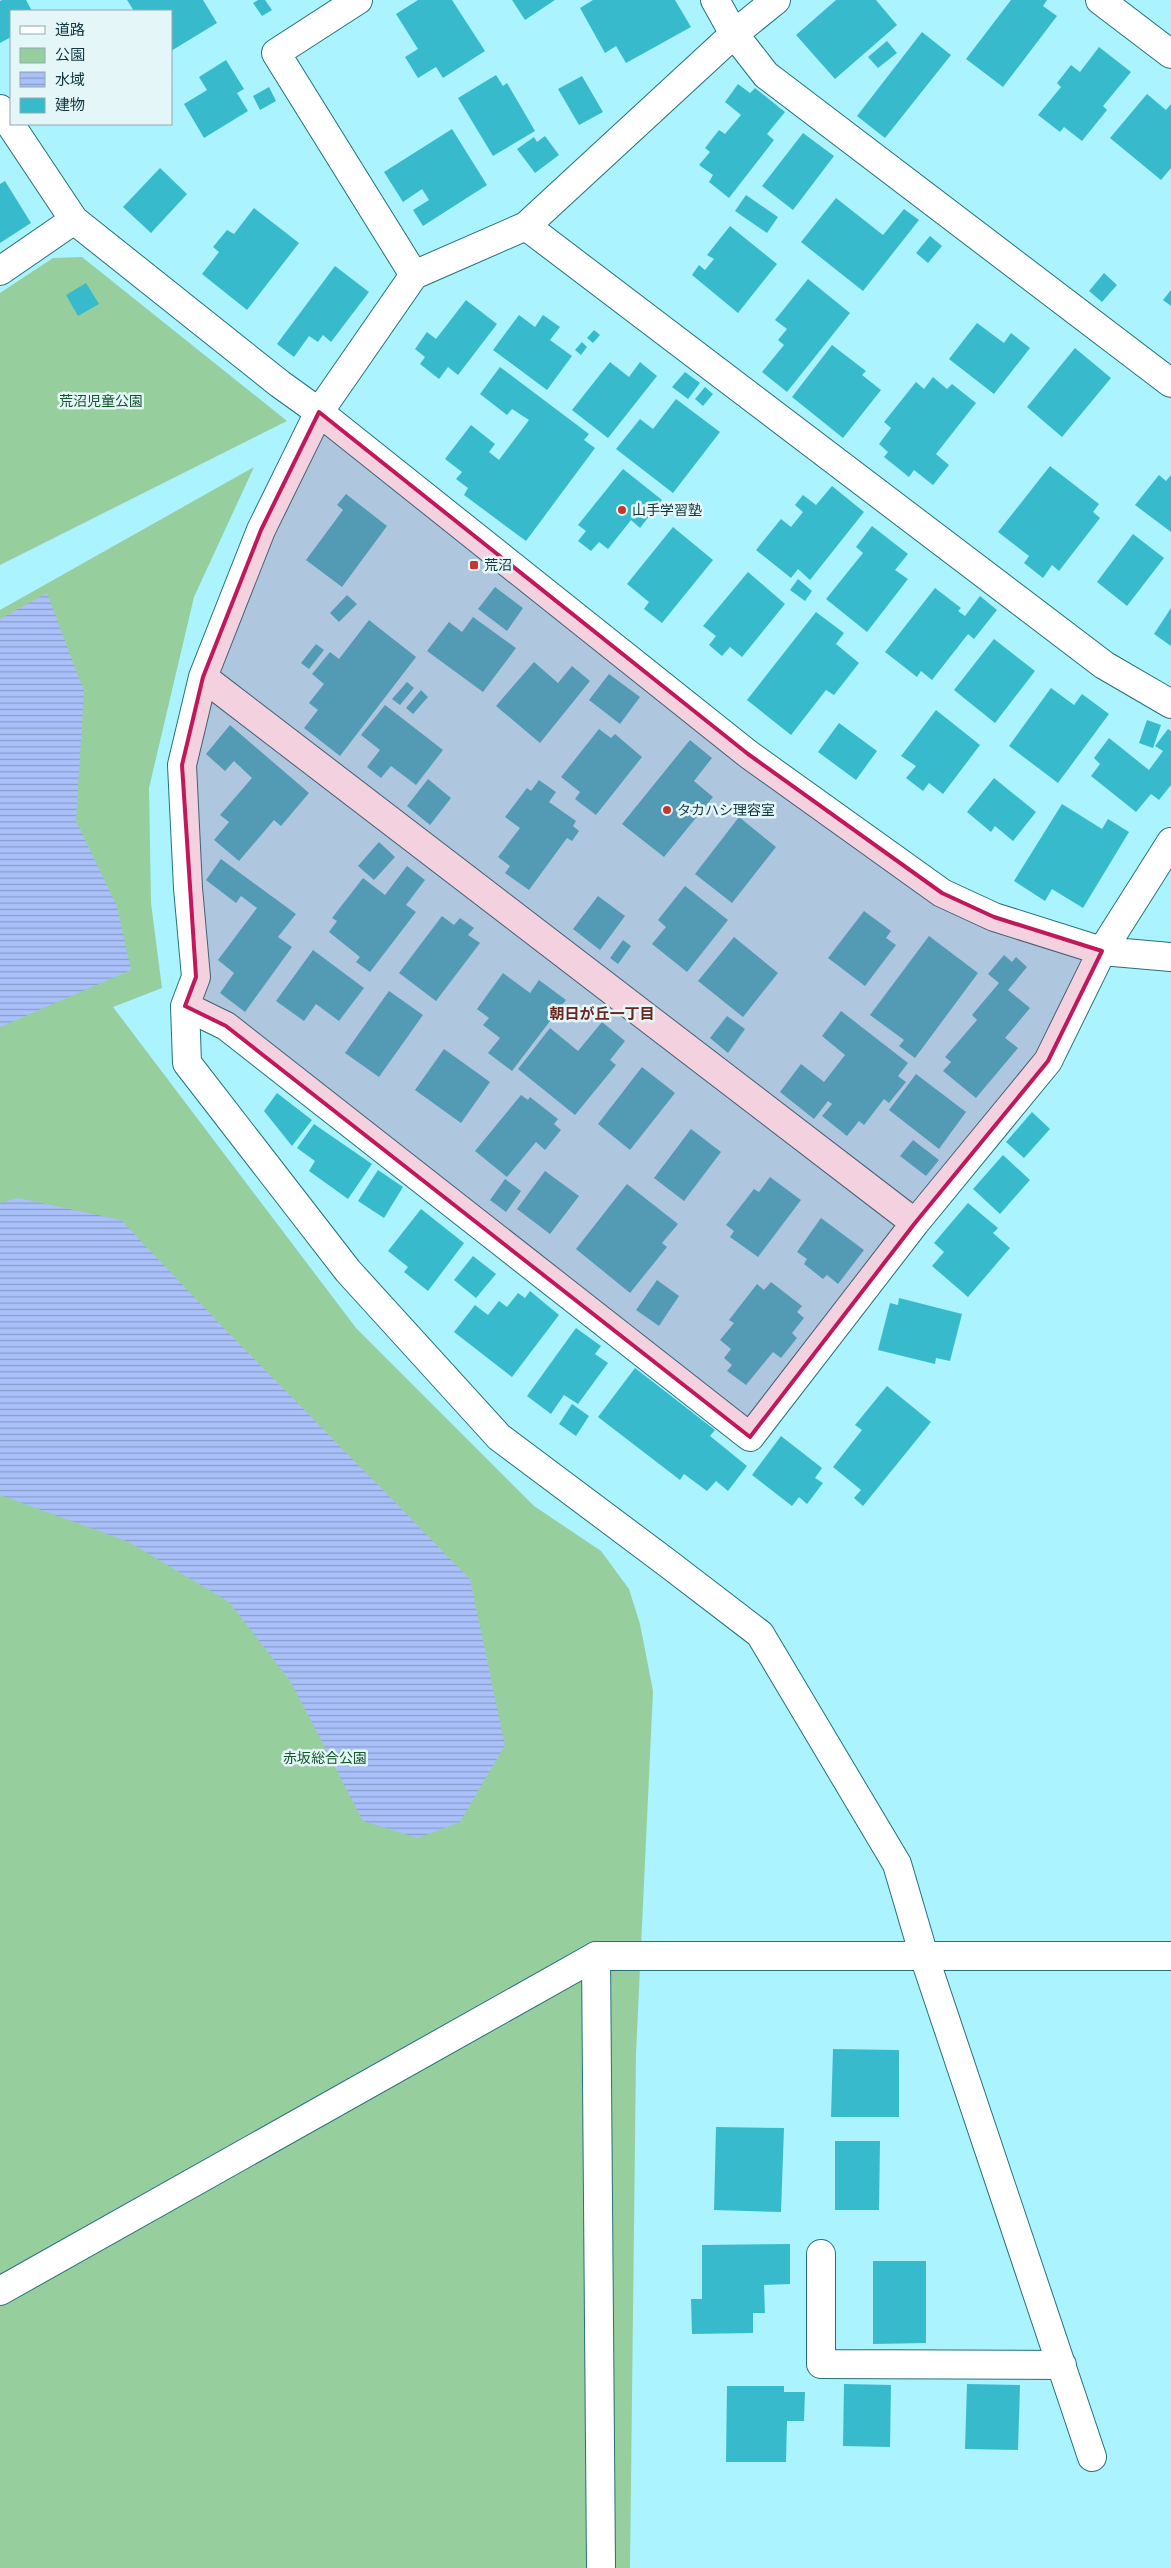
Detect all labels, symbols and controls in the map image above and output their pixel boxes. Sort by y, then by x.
legend [10,10,172,125]
text: 道路 [55,21,85,38]
text: 公園 [55,46,85,63]
text: 水域 [55,71,85,88]
text: 建物 [55,96,85,113]
park label: 荒沼児童公園 [59,393,143,409]
place label: 山手学習塾 [632,502,702,518]
marker: 山手学習塾 [616,504,628,516]
place label: 荒沼 [484,557,512,573]
marker: 荒沼 [468,559,480,571]
place label: タカハシ理容室 [677,802,775,818]
marker: タカハシ理容室 [661,804,673,816]
district label: 朝日が丘一丁目 [549,1005,655,1022]
park label: 赤坂総合公園 [283,1750,367,1766]

